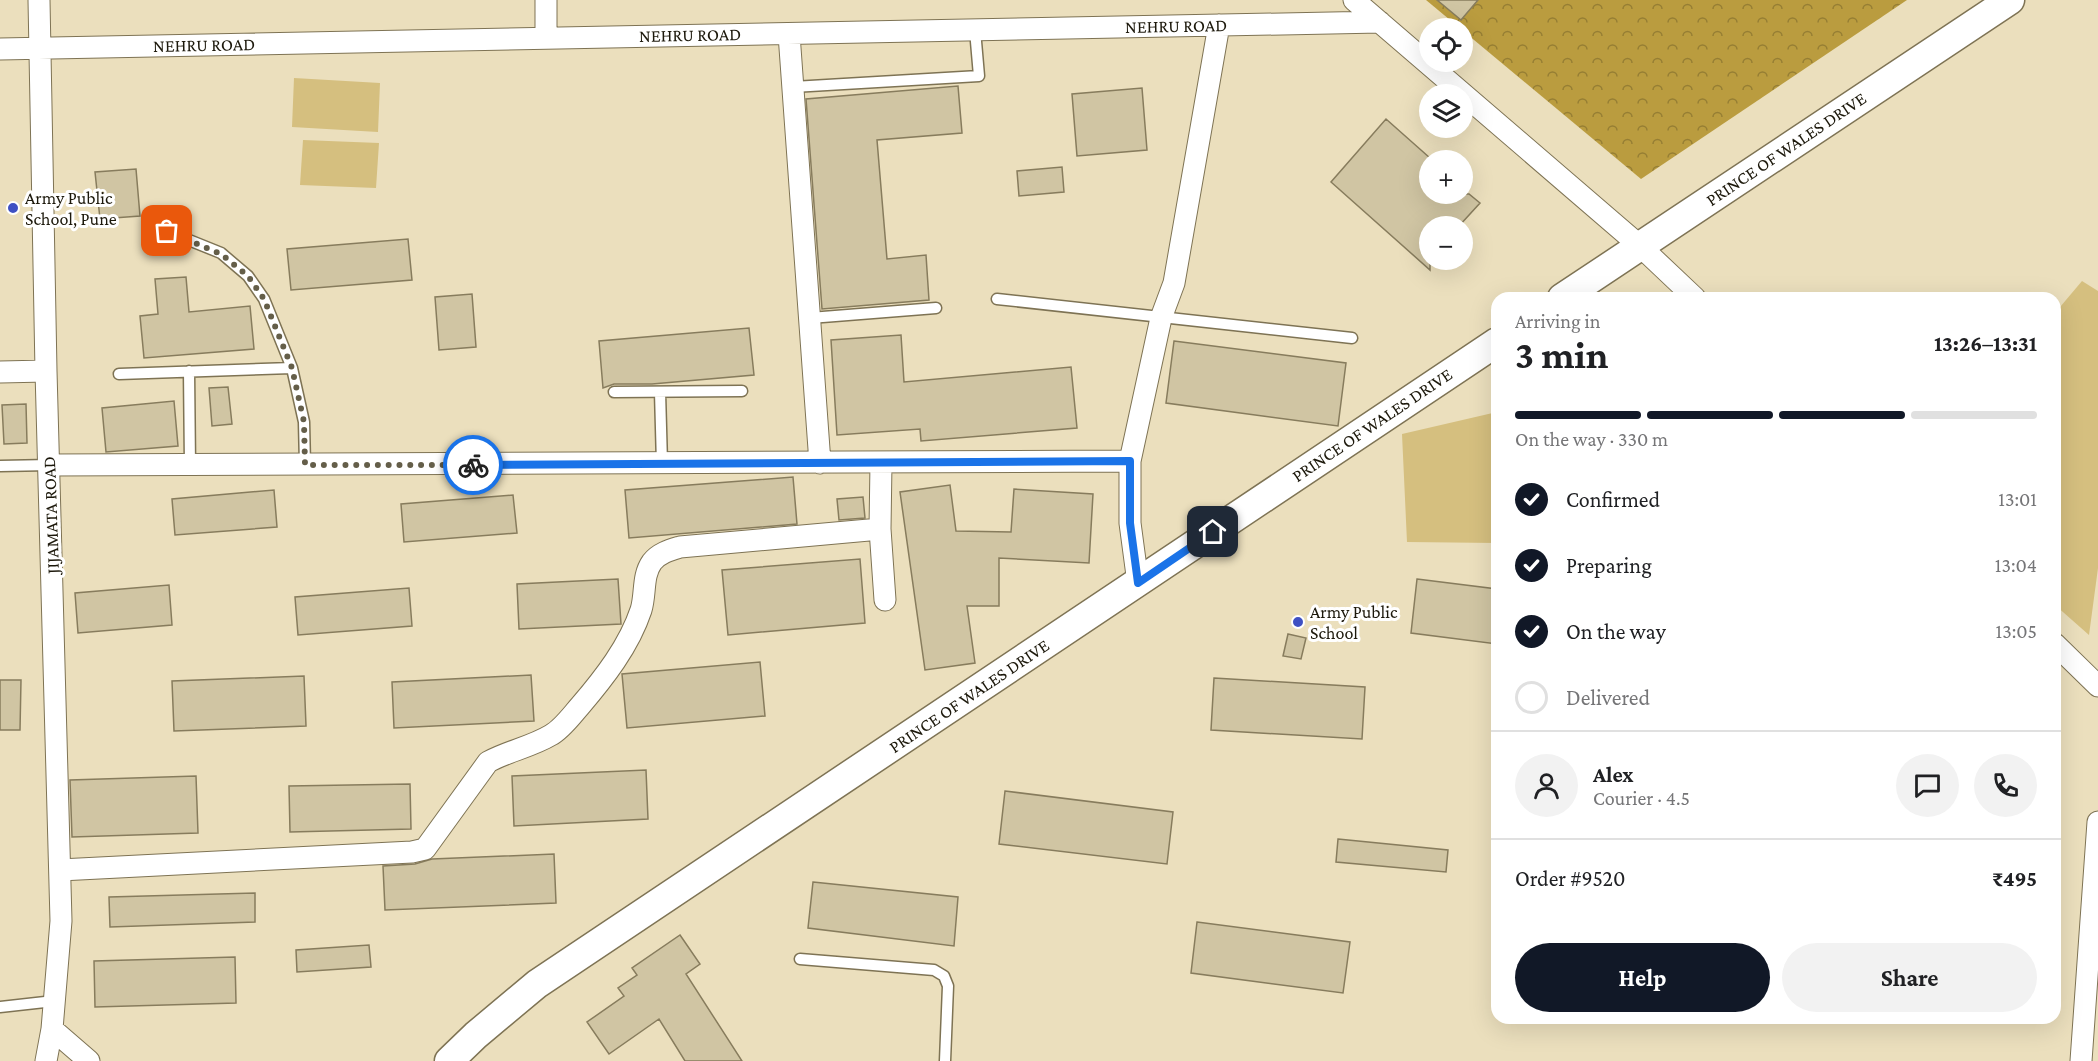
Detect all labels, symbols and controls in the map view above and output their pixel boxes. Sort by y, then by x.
street label: NEHRU ROAD [1125,15,1227,37]
map controls [1419,18,1473,270]
button: locate [1419,18,1473,72]
street label: NEHRU ROAD [639,24,741,46]
street label: NEHRU ROAD [153,34,255,56]
button: layers [1419,84,1473,138]
street label: PRINCE OF WALES DRIVE [1702,88,1870,210]
button: + [1419,150,1473,204]
place label: Army Public School, Pune [25,188,117,229]
marker: Army Public School, Pune [6,201,20,215]
pin [141,205,192,256]
icon: bag [150,214,183,247]
button: − [1419,216,1473,270]
text: Arriving in [1515,310,1600,332]
text: 13:26–13:31 [1934,331,2037,356]
text: 3 min [1515,333,1608,376]
street label: PRINCE OF WALES DRIVE [1288,364,1456,486]
text: On the way · 330 m [1515,428,1668,450]
courier [443,435,503,495]
icon: bike [457,449,490,482]
street label: JIJAMATA ROAD [39,456,63,576]
icon: check [1515,483,1548,516]
text: Confirmed [1566,487,1660,512]
text: 13:01 [1998,488,2037,510]
pin [1187,506,1238,557]
icon: home [1196,515,1229,548]
icon: check [1515,549,1548,582]
text: Preparing [1566,553,1652,578]
text: 13:04 [1995,554,2037,576]
place label: Army Public School [1310,602,1398,643]
marker: Army Public School [1291,615,1305,629]
icon: check [1515,615,1548,648]
text: On the way [1566,619,1666,644]
text: 13:05 [1996,620,2037,642]
street label: PRINCE OF WALES DRIVE [885,635,1053,757]
text: Delivered [1566,685,1650,710]
button: person [1515,754,1578,817]
button: chat [1896,754,1959,817]
button: phone [1974,754,2037,817]
text: Alex [1593,762,1634,787]
text: Courier · 4.5 [1593,787,1690,809]
text: Order #9520 [1515,866,1625,891]
text: ₹495 [1992,866,2037,891]
button: Help [1515,943,1770,1012]
button: Share [1782,943,2037,1012]

